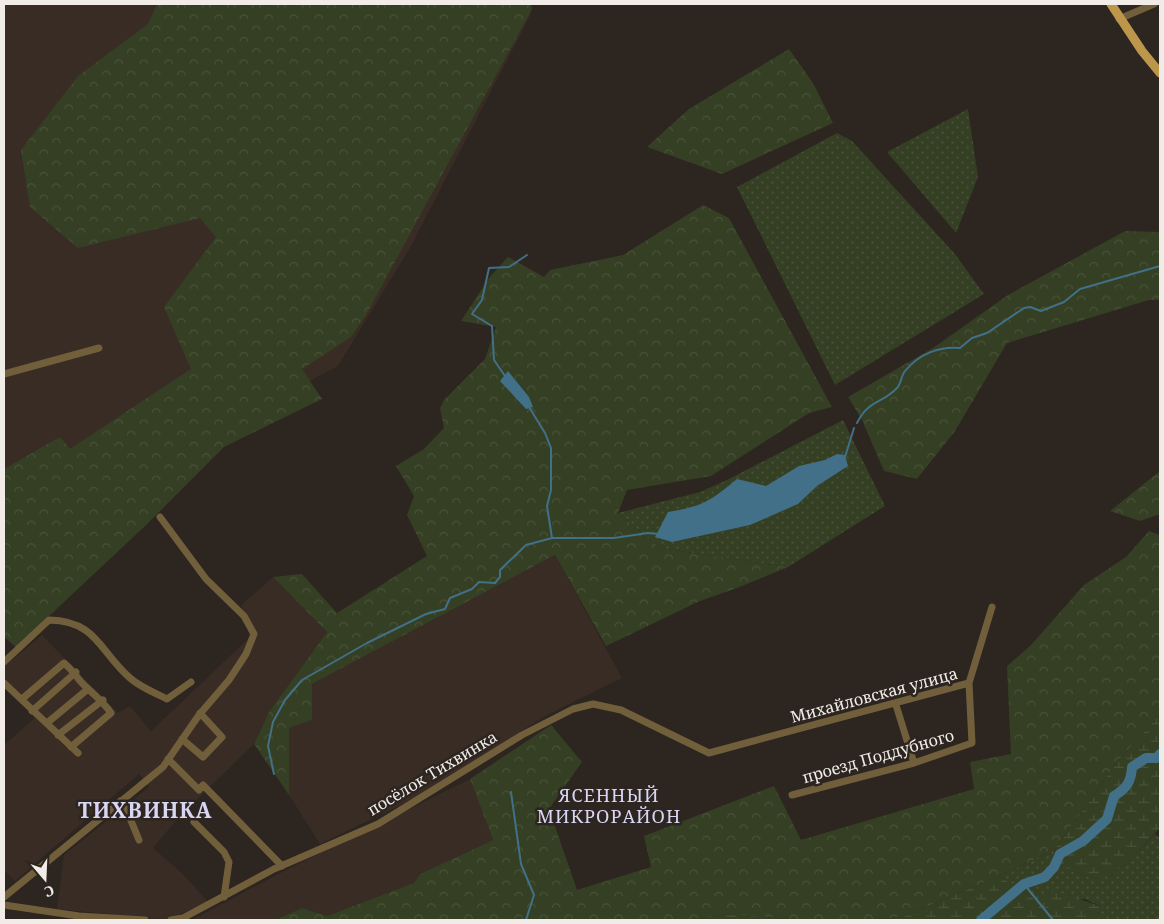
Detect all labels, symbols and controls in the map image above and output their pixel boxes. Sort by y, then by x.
street label: Михайловская улица [788,662,960,728]
street label: проезд Поддубного [799,724,957,788]
street label: посёлок Тихвинка [363,725,501,821]
district label: ЯСЕННЫЙ МИКРОРАЙОН [537,783,681,828]
district label: ТИХВИНКА [78,796,212,824]
north arrow [20,854,70,904]
text: С [42,881,57,902]

